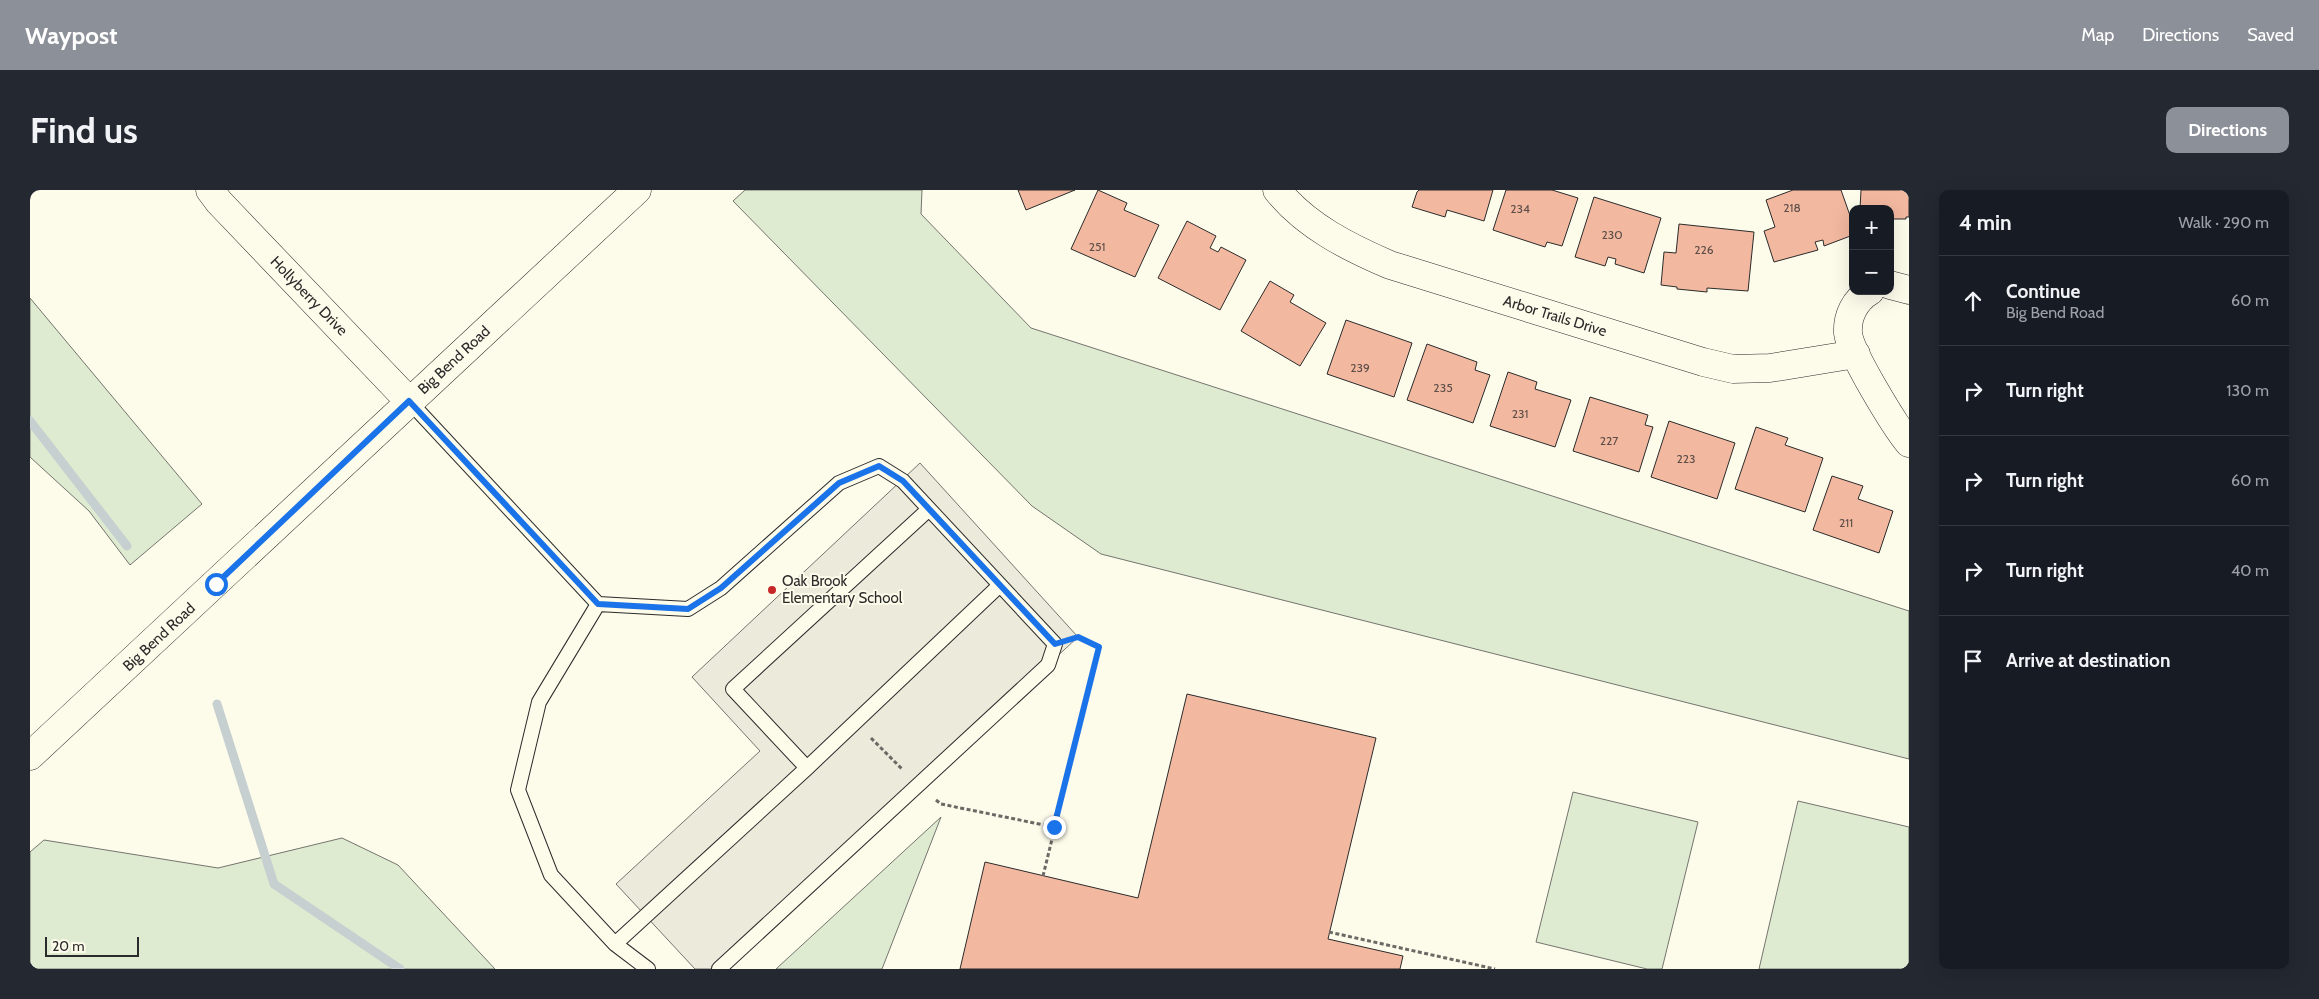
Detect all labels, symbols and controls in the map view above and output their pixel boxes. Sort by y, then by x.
text: Waypost [25,21,117,50]
text: Map [2081,24,2114,46]
text: Directions [2142,24,2219,46]
text: Saved [2247,24,2294,46]
button: Directions [2166,107,2289,153]
text: Find us [30,109,138,152]
house number: 218 [1783,200,1801,215]
house number: 234 [1510,201,1530,216]
map controls [1849,205,1894,295]
button: + [1849,205,1894,250]
text: 4 min [1959,210,2012,235]
text: Walk · 290 m [2179,213,2269,232]
house number: 230 [1601,227,1623,242]
house number: 251 [1089,239,1105,254]
house number: 226 [1694,242,1714,257]
button: − [1849,250,1894,295]
street label: Hollyberry Drive [267,253,352,340]
text: Continue [2006,280,2080,303]
icon: ahead [1959,287,1987,315]
text: 60 m [2231,291,2269,310]
street label: Arbor Trails Drive [1501,292,1609,340]
text: Big Bend Road [2006,303,2104,322]
street label: Big Bend Road [414,322,494,398]
house number: 239 [1350,360,1370,375]
icon: right [1959,377,1987,405]
text: Turn right [2006,379,2084,402]
house number: 235 [1433,380,1453,395]
text: 130 m [2226,381,2269,400]
house number: 231 [1512,406,1528,421]
house number: 227 [1600,433,1618,448]
house number: 223 [1676,451,1696,466]
icon: right [1959,467,1987,495]
text: Turn right [2006,469,2084,492]
text: 60 m [2231,471,2269,490]
house number: 211 [1839,515,1853,530]
icon: right [1959,557,1987,585]
text: Turn right [2006,559,2084,582]
text: 40 m [2231,561,2269,580]
place label: Oak Brook Elementary School [782,572,903,607]
route start [205,573,228,596]
marker: Oak Brook Elementary School [766,584,778,596]
street label: Big Bend Road [119,599,199,675]
icon: arrive [1959,647,1987,675]
text: Arrive at destination [2006,649,2170,672]
route end [1043,816,1066,839]
scale bar [45,934,139,957]
text: 20 m [52,937,85,955]

